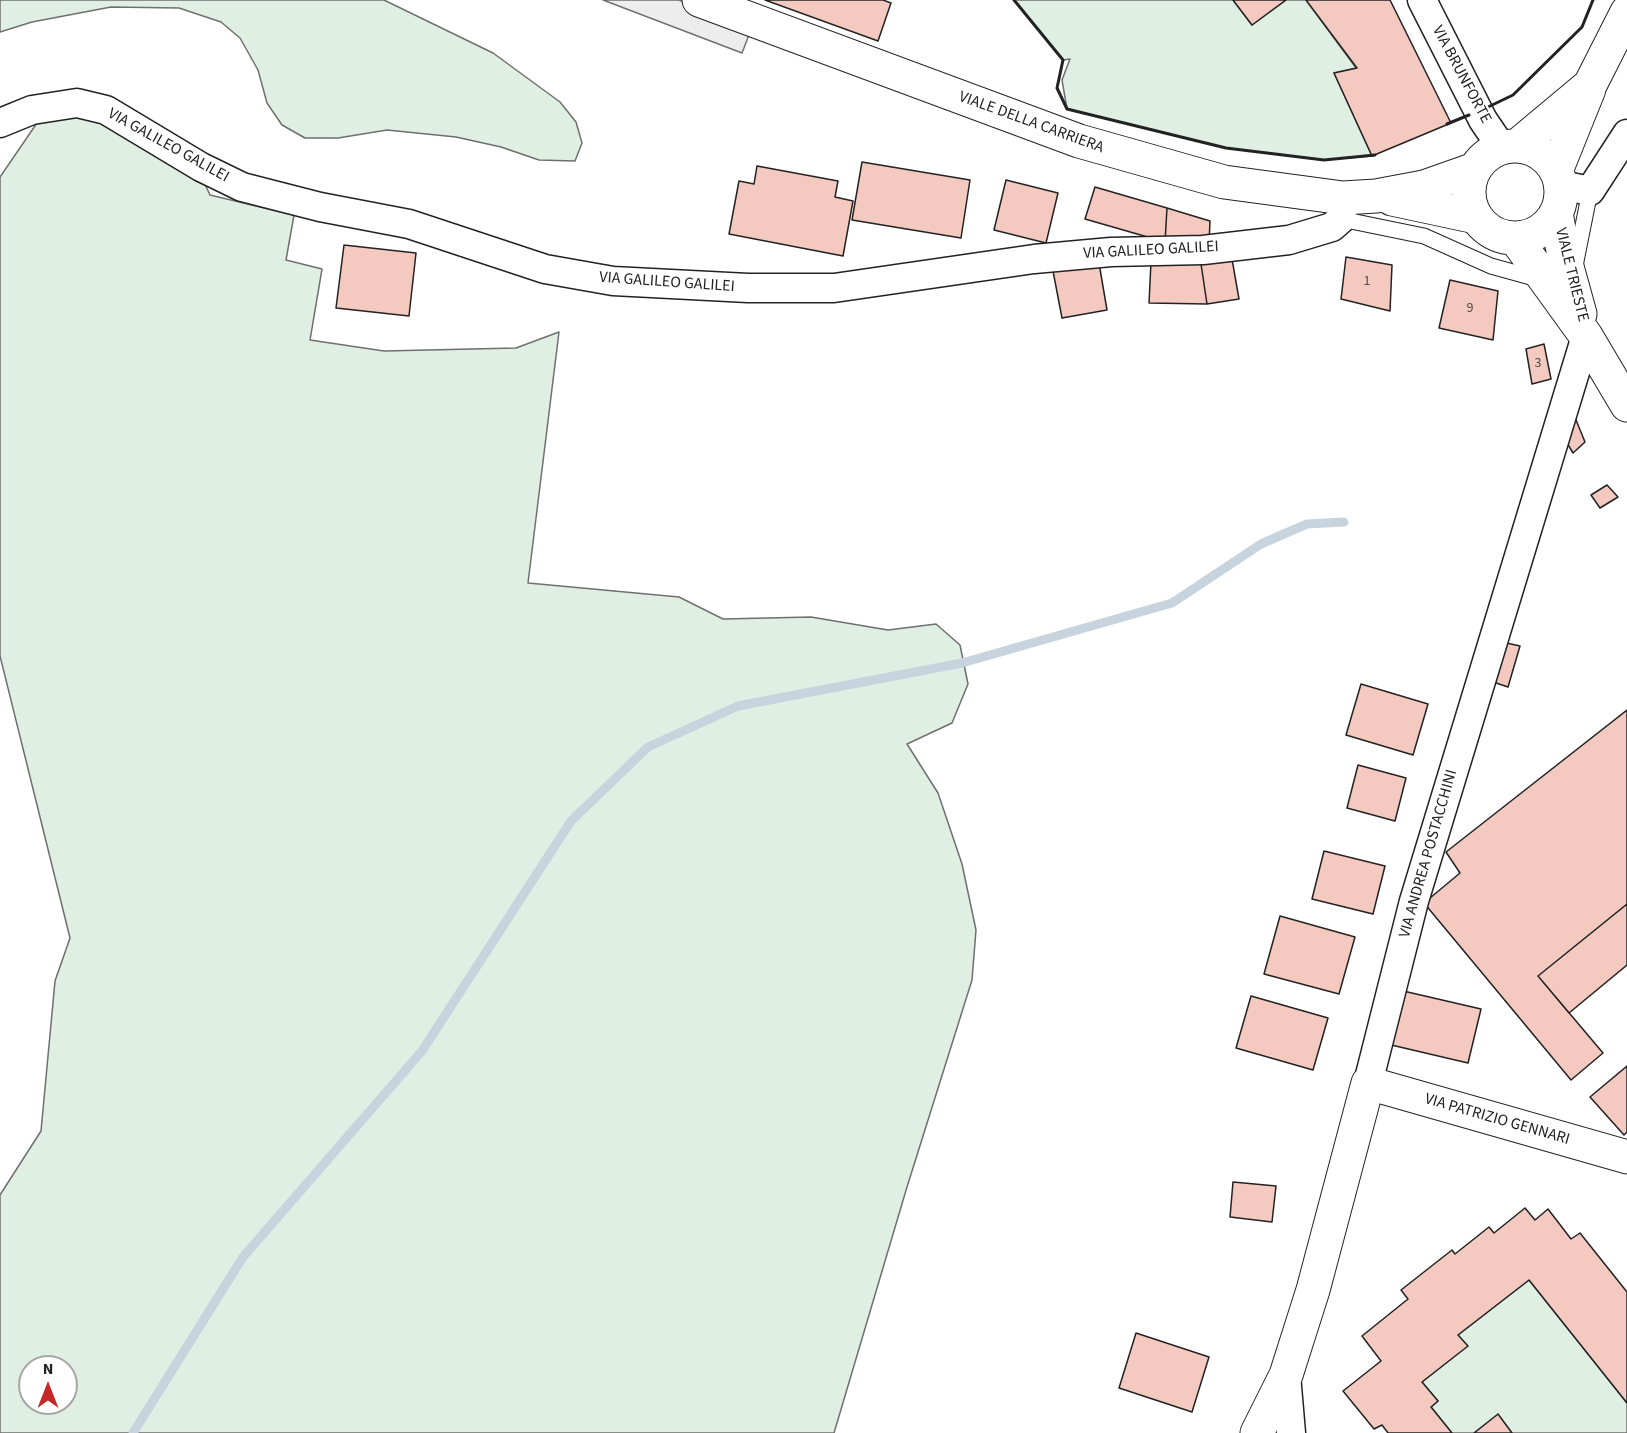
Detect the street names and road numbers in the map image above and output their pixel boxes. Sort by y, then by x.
street label: VIA BRUNFORTE [1427,23,1495,127]
street label: VIALE DELLA CARRIERA [956,88,1106,158]
street label: VIA GALILEO GALILEI [104,105,232,187]
street label: VIALE TRIESTE [1550,226,1592,324]
street label: VIA GALILEO GALILEI [1083,238,1219,264]
street label: VIA GALILEO GALILEI [599,269,735,297]
street label: VIA ANDREA POSTACCHINI [1396,768,1462,940]
street label: VIA PATRIZIO GENNARI [1422,1090,1572,1150]

